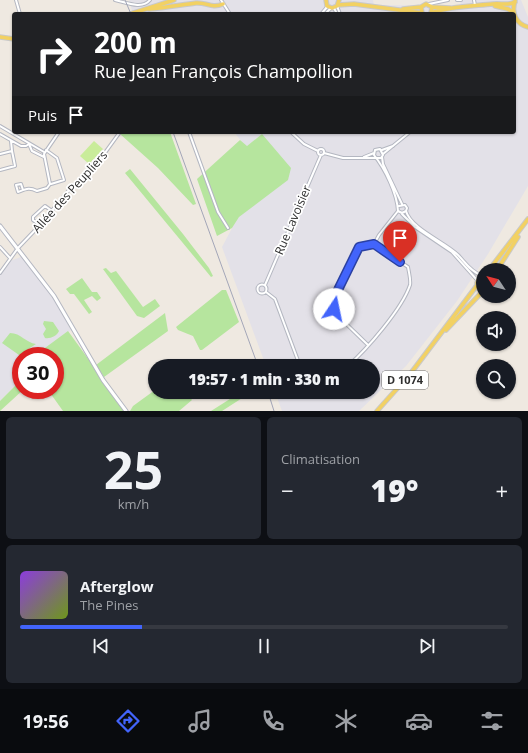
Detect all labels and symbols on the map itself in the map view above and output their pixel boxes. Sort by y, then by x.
street label: Allée des Peupliers [28,147,111,236]
street label: Rue Lavoisier [270,182,315,257]
pin [383,221,417,262]
north arrow [476,263,516,303]
position arrow [313,288,355,330]
speed limit sign: 30 [12,347,64,399]
road number: D 1074 [382,371,428,389]

